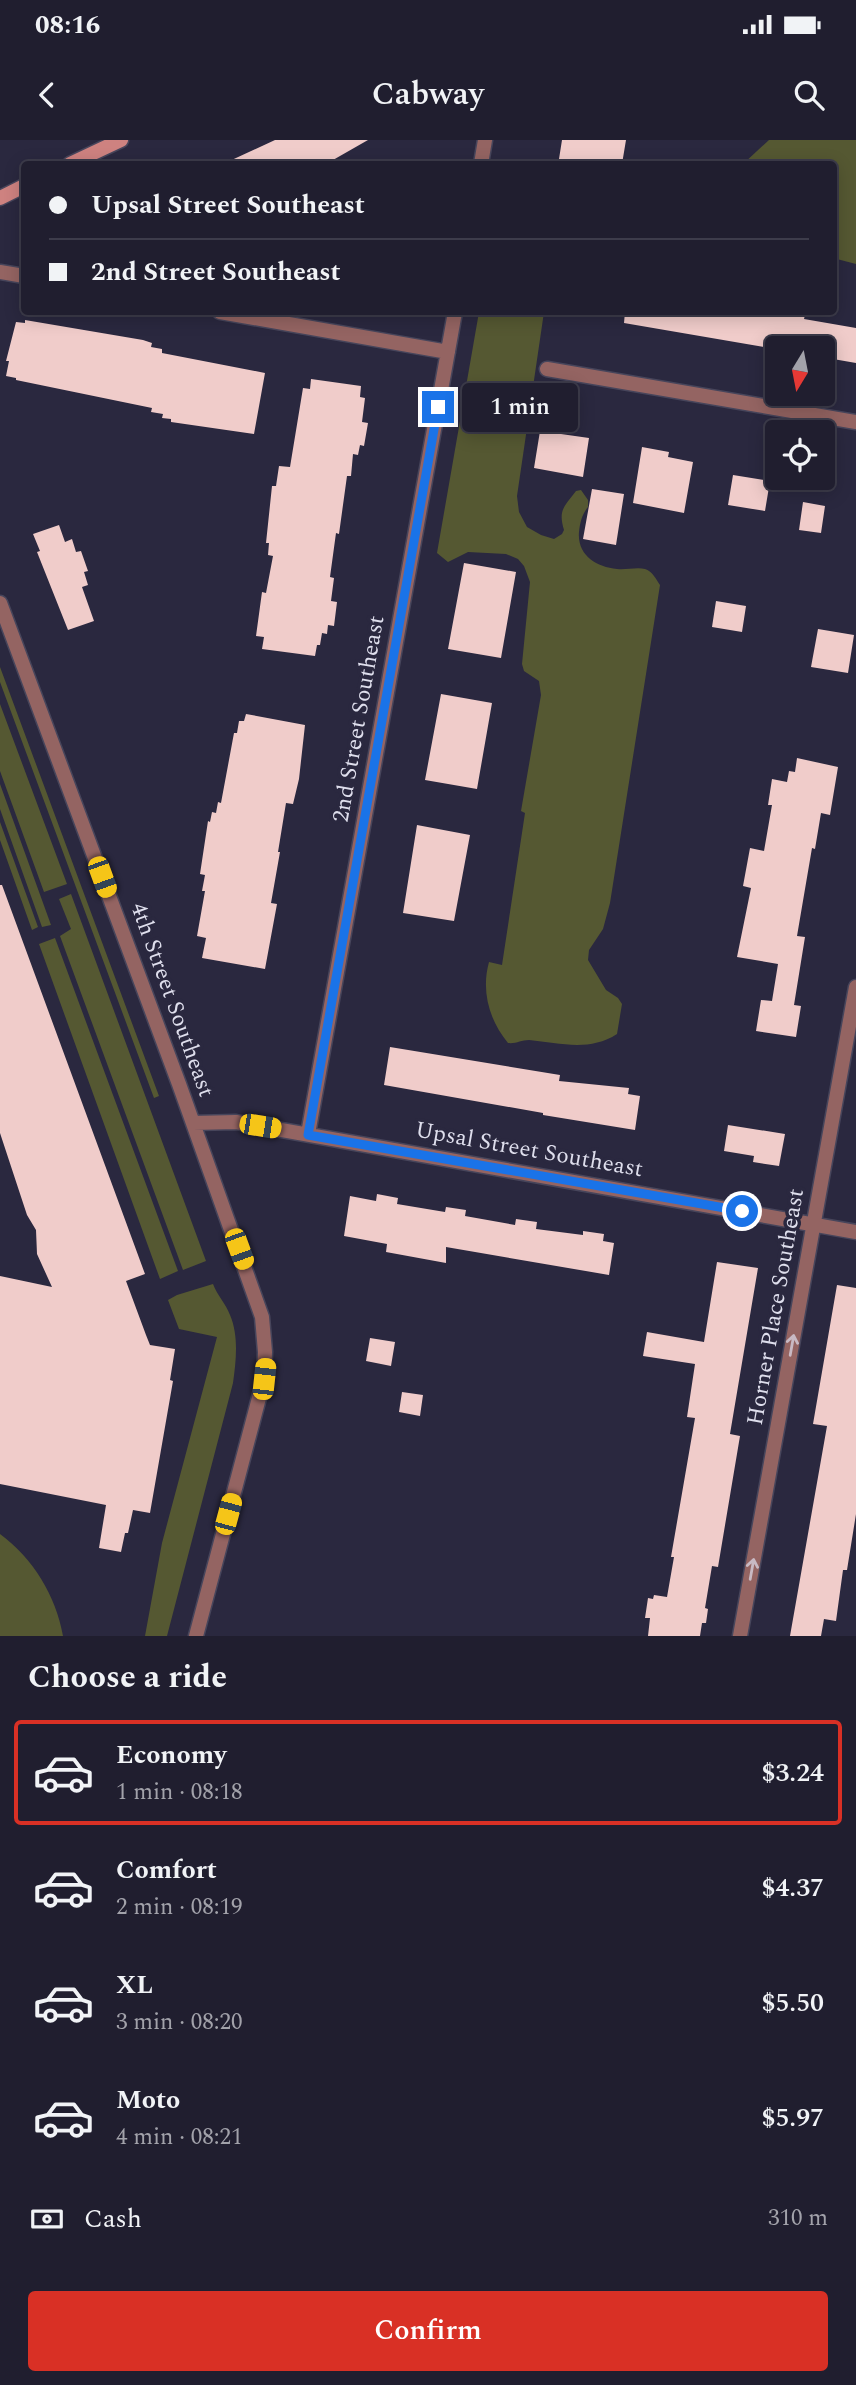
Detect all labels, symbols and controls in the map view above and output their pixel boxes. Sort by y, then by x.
text: 08:16 [35,5,100,45]
text: Cabway [372,70,484,119]
icon: back [28,76,66,114]
icon: search [790,76,828,114]
text: Upsal Street Southeast [91,185,365,225]
text: 2nd Street Southeast [91,252,341,292]
north arrow [765,336,835,406]
map controls [765,336,835,490]
callout: 1 min [462,383,578,432]
text: 1 min [490,390,550,425]
route end [422,391,454,423]
button: locate [765,420,835,490]
street label: 2nd Street Southeast [324,613,394,825]
car [85,854,120,900]
street label: 4th Street Southeast [121,898,223,1102]
car [238,1112,283,1140]
street label: Upsal Street Southeast [412,1113,646,1187]
street label: Horner Place Southeast [738,1186,814,1428]
route start [726,1195,758,1227]
car [222,1226,257,1272]
one-way arrow [786,1334,800,1357]
car [252,1357,277,1401]
car [213,1491,244,1537]
one-way arrow [746,1558,759,1581]
text: Choose a ride [28,1653,227,1702]
text: Economy [116,1735,226,1775]
icon: car [32,1741,95,1804]
text: $3.24 [761,1753,824,1793]
text: 1 min · 08:18 [116,1775,243,1810]
text: Comfort [116,1850,217,1890]
icon: car [32,1856,95,1919]
text: $4.37 [761,1868,824,1908]
text: 2 min · 08:19 [116,1890,243,1925]
text: XL [116,1965,153,2005]
icon: car [32,1971,95,2034]
text: $5.50 [761,1983,824,2023]
text: 3 min · 08:20 [116,2005,243,2040]
text: Moto [116,2080,180,2120]
icon: car [32,2086,95,2149]
text: $5.97 [761,2098,824,2138]
text: 4 min · 08:21 [116,2120,243,2155]
text: Cash [84,2199,142,2239]
icon: cash [28,2200,66,2238]
text: 310 m [768,2201,828,2236]
button: Confirm [28,2291,828,2371]

